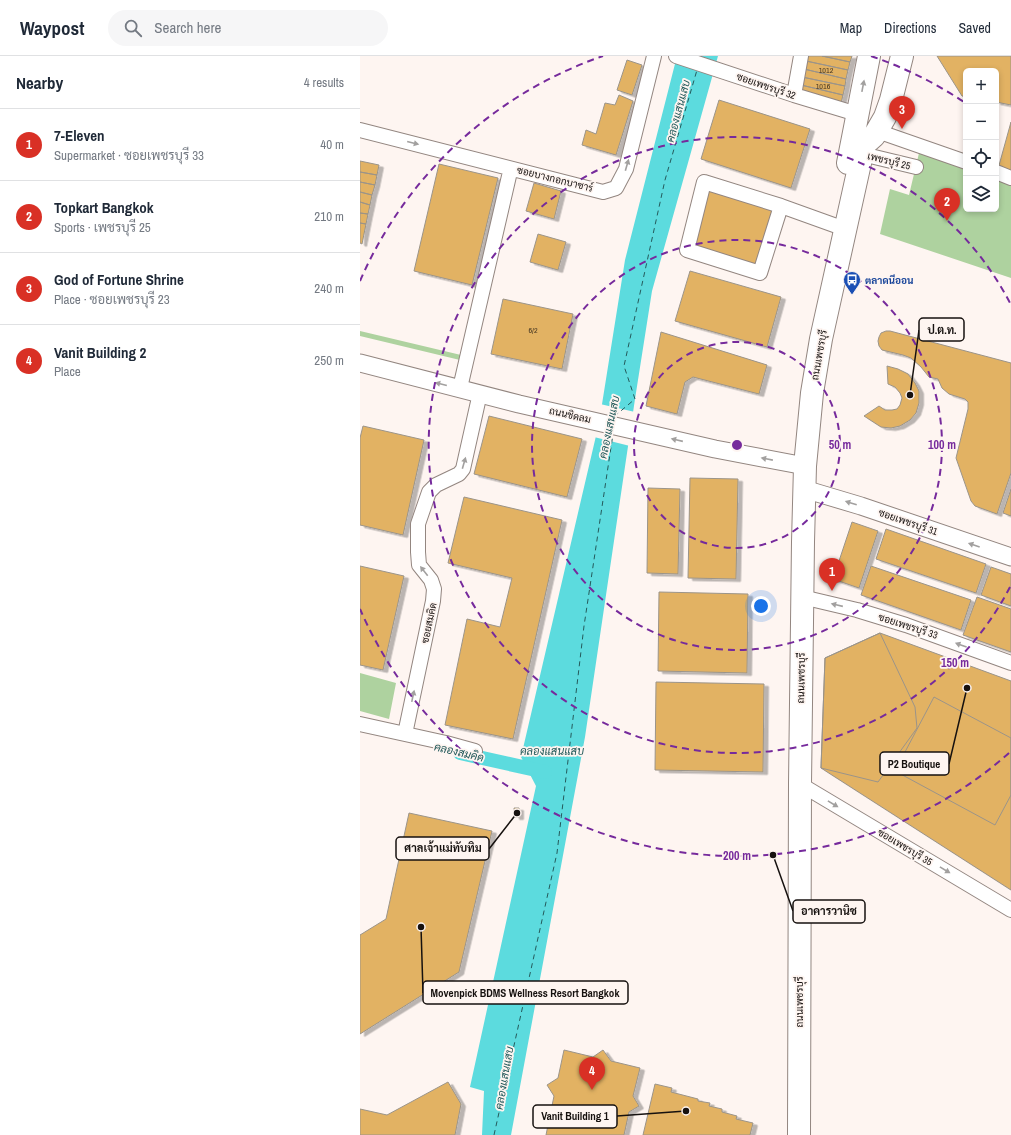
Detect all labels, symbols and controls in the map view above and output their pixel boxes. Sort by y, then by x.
search box [108,10,388,46]
text: Waypost [20,15,84,41]
icon: search [122,17,144,39]
text: Search here [154,17,221,38]
text: Map [840,19,862,37]
text: Directions [884,19,936,37]
text: Saved [958,19,991,37]
house number: 1012 [819,65,834,75]
map controls [963,68,999,212]
button: + [963,68,999,104]
street label: ซอยเพชรบุรี 32 [734,70,798,103]
text: Nearby [16,71,63,94]
text: 4 results [304,74,344,91]
water label: คลองแสนแสบ [663,78,693,144]
one-way arrow [860,80,866,92]
house number: 1016 [816,81,831,91]
pin: 3 [889,96,915,129]
button: − [963,104,999,140]
text: 7-Eleven [54,125,105,146]
text: 1 [26,136,32,153]
text: 40 m [320,136,344,153]
one-way arrow [408,140,420,146]
button: locate [963,140,999,176]
text: Supermarket · ซอยเพชรบุรี 33 [54,147,204,164]
street label: เพชรบุรี 25 [866,149,912,174]
one-way arrow [624,159,630,171]
street label: ซอยบางกอกบาซาร์ [516,162,595,195]
button: layers [963,176,999,212]
pin: 2 [934,188,960,221]
text: Topkart Bangkok [54,197,154,218]
text: 2 [26,208,32,225]
text: 210 m [314,208,344,225]
text: Sports · เพชรบุรี 25 [54,219,151,236]
text: God of Fortune Shrine [54,269,184,290]
bus stop icon: ตลาดนีออน [842,270,862,295]
place label: ตลาดนีออน [865,274,914,287]
text: 3 [26,280,32,297]
text: 240 m [314,280,344,297]
text: Place · ซอยเพชรบุรี 23 [54,291,170,308]
callout: ป.ต.ท. [919,318,964,341]
text: ป.ต.ท. [927,323,957,337]
house number: 6/2 [528,325,538,335]
street label: ถนนเพชรบุรี [808,329,831,381]
text: Vanit Building 2 [54,342,146,363]
text: 4 [26,352,32,369]
text: 250 m [314,352,344,369]
text: Place [54,363,81,380]
one-way arrow [435,380,447,386]
water label: คลองแสนแสบ [595,394,623,460]
street label: ถนนชิดลม [548,404,592,426]
one-way arrow [671,437,683,443]
text: 50 m [829,437,851,453]
text: 100 m [928,437,956,453]
centre of rings [730,438,744,452]
one-way arrow [761,456,773,462]
one-way arrow [461,457,467,469]
one-way arrow [845,500,857,506]
street label: ซอยเพชรบุรี 31 [876,506,940,539]
one-way arrow [968,542,980,548]
pin: 1 [819,558,845,591]
one-way arrow [420,566,428,577]
your location [751,596,771,616]
street label: ซอยสมคิด [418,601,440,645]
one-way arrow [831,602,843,608]
street label: ซอยเพชรบุรี 33 [876,610,940,643]
one-way arrow [955,641,967,647]
street label: ถนนเพชรบุรี [794,652,809,704]
text: 150 m [941,655,969,671]
one-way arrow [411,690,417,702]
water label: คลองสมคิด [433,739,485,765]
water label: คลองแสนแสบ [520,744,584,758]
callout: P2 Boutique [880,752,949,775]
text: P2 Boutique [888,757,940,771]
one-way arrow [828,800,838,808]
street label: ซอยเพชรบุรี 35 [875,826,935,870]
callout: ศาลเจ้าแม่ทับทิม [396,837,489,860]
text: ศาลเจ้าแม่ทับทิม [404,840,482,855]
text: 200 m [723,848,751,864]
one-way arrow [939,867,951,874]
callout: อาคารวานิช [793,900,865,923]
text: อาคารวานิช [801,904,857,918]
street label: ถนนเพชรบุรี [793,976,807,1028]
callout: Movenpick BDMS Wellness Resort Bangkok [423,981,628,1004]
text: Movenpick BDMS Wellness Resort Bangkok [431,986,620,1000]
water label: คลองแสนแสบ [492,1045,516,1111]
pin: 4 [579,1057,605,1090]
callout: Vanit Building 1 [533,1105,617,1128]
text: Vanit Building 1 [541,1109,609,1123]

